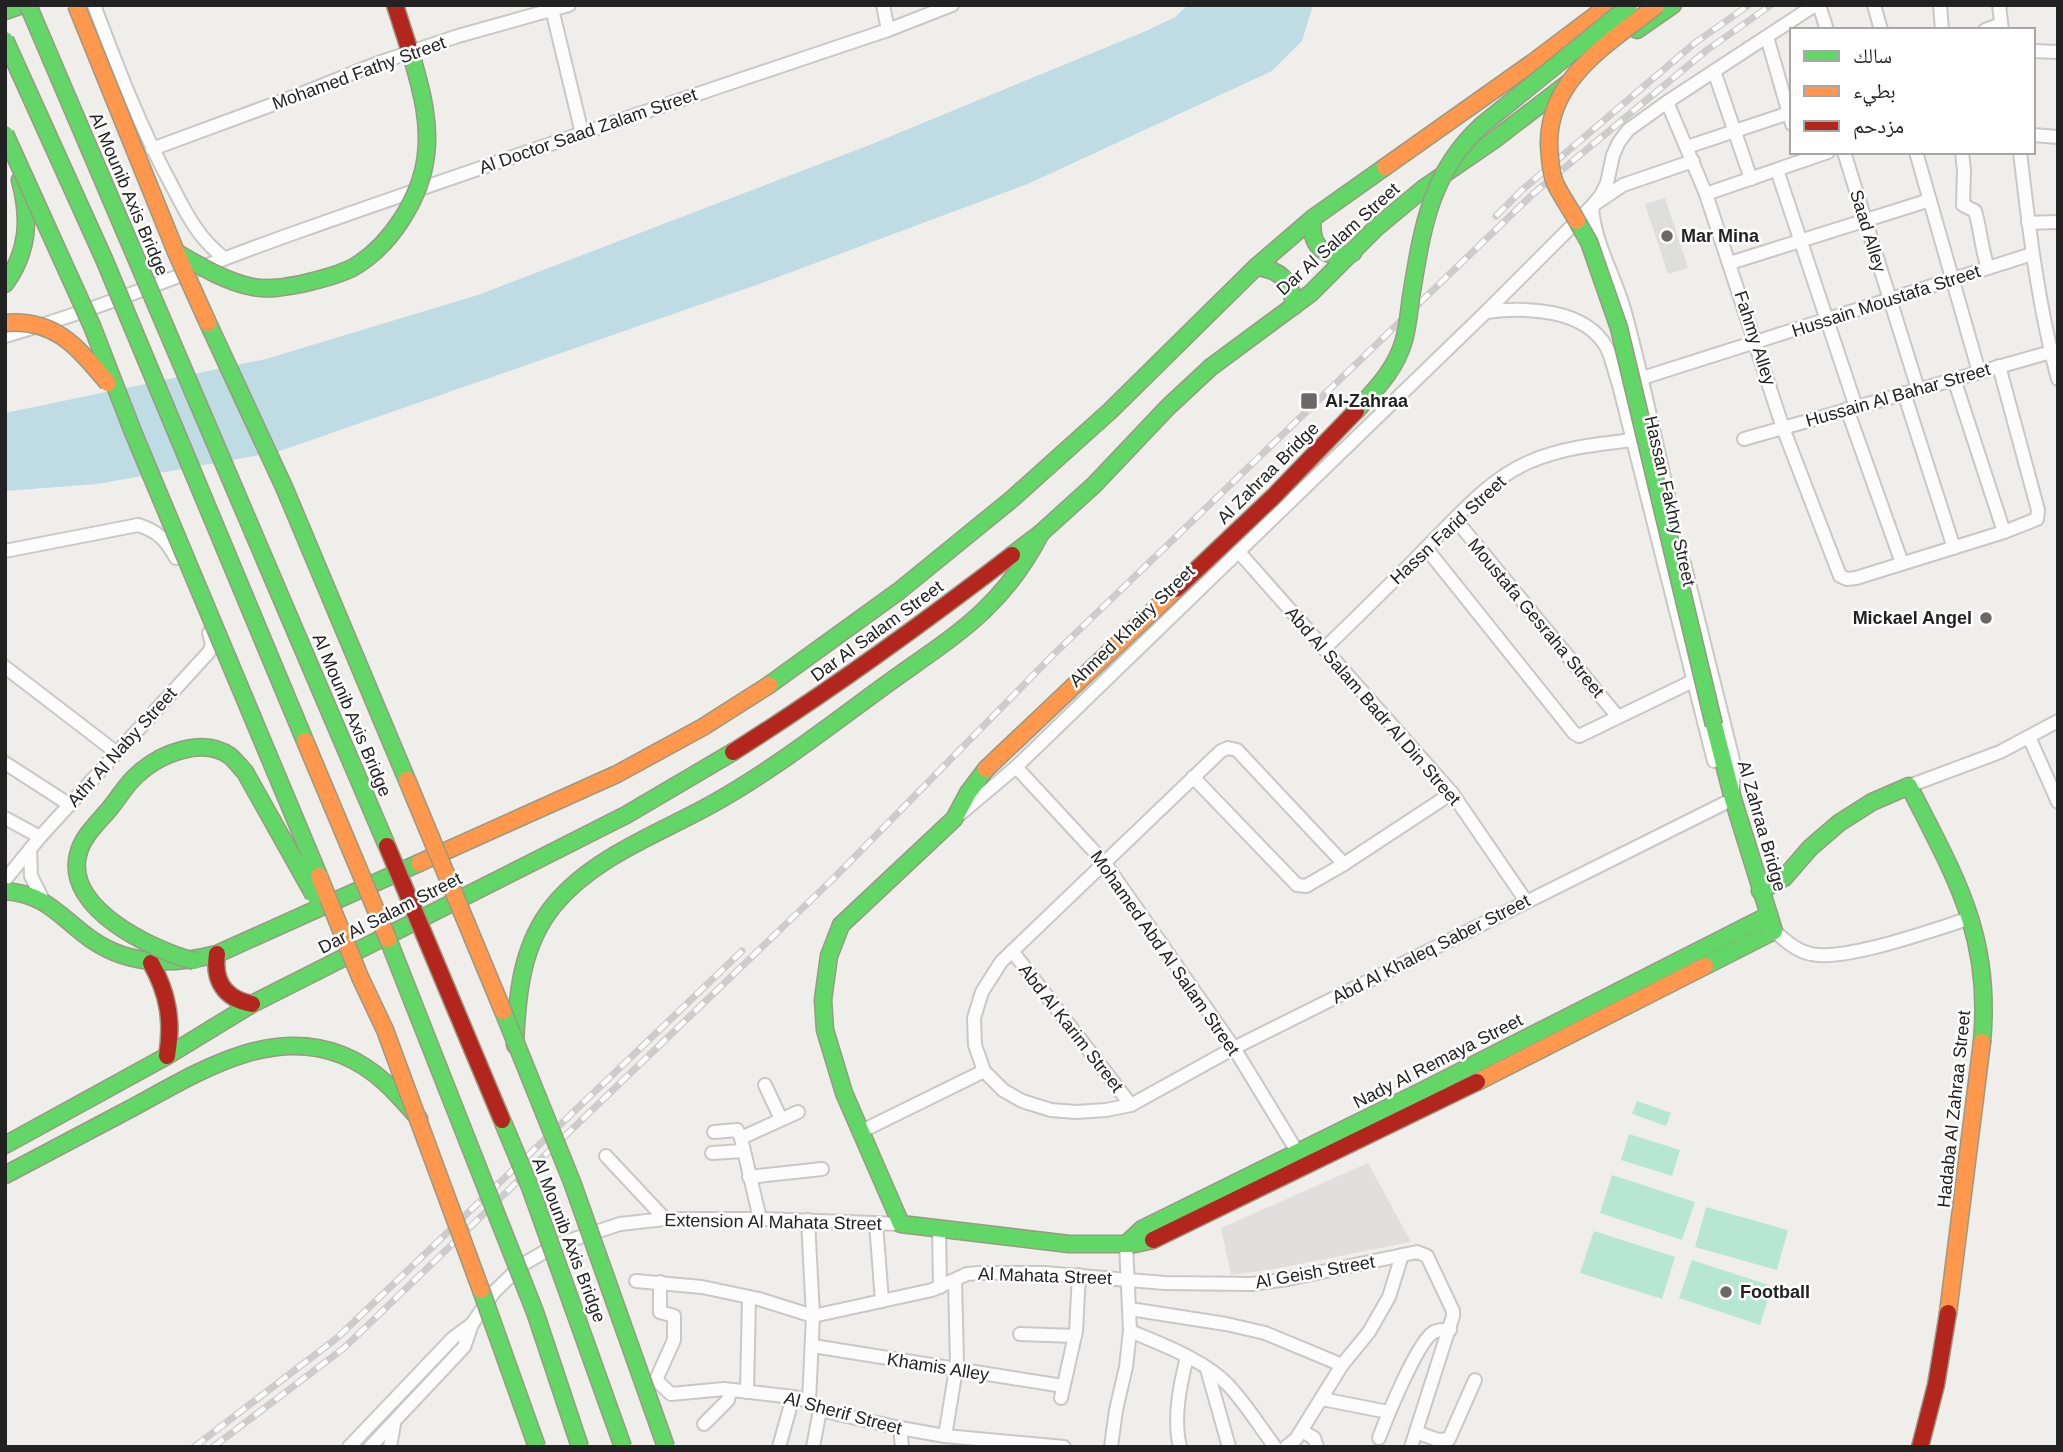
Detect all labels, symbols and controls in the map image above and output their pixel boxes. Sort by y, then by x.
legend [1790,28,2035,154]
street label: Mohamed Fathy Street [270,32,448,114]
text: سالك [1853,44,1892,67]
text: بطيء [1853,79,1896,107]
street label: Al Doctor Saad Zalam Street [476,84,700,178]
street label: Al Mounib Axis Bridge [86,110,172,278]
text: مزدحم [1853,114,1904,140]
street label: Dar Al Salam Street [1273,179,1403,299]
street label: Saad Alley [1846,187,1890,275]
place label: Mar Mina [1681,226,1760,246]
marker: Mar Mina [1659,228,1675,244]
street label: Hussain Moustafa Street [1789,261,1983,341]
street label: Fahmy Alley [1730,288,1780,388]
street label: Hussain Al Bahar Street [1803,359,1993,431]
marker: Al-Zahraa [1299,391,1319,411]
place label: Al-Zahraa [1325,391,1409,411]
street label: Hassan Fakhry Street [1641,414,1699,588]
street label: Al Zahraa Bridge [1213,418,1323,528]
street label: Hassn Farid Street [1386,472,1510,588]
street label: Moustafa Gesraha Street [1464,535,1608,701]
street label: Ahmed Khairy Street [1065,561,1199,691]
street label: Dar Al Salam Street [807,576,947,686]
street label: Abd Al Salam Badr Al Din Street [1281,603,1465,809]
place label: Mickael Angel [1853,608,1972,628]
marker: Mickael Angel [1978,610,1994,626]
street label: Al Mounib Axis Bridge [309,631,395,799]
street label: Athr Al Naby Street [63,683,181,811]
street label: Al Zahraa Bridge [1734,758,1790,894]
street label: Mohamed Abd Al Salam Street [1087,847,1243,1059]
street label: Dar Al Salam Street [315,868,465,958]
street label: Abd Al Khaleq Saber Street [1329,890,1533,1008]
street label: Abd Al Karim Street [1015,960,1127,1096]
street label: Hadaba Al Zahraa Street [1934,1009,1974,1209]
street label: Nady Al Remaya Street [1350,1010,1526,1112]
street label: Al Mounib Axis Bridge [528,1155,610,1325]
street label: Extension Al Mahata Street [664,1210,882,1234]
street label: Al Geish Street [1254,1252,1376,1292]
street label: Al Mahata Street [978,1264,1112,1288]
place label: Football [1740,1282,1810,1302]
marker: Football [1718,1284,1734,1300]
street label: Khamis Alley [886,1349,990,1385]
street label: Al Sherif Street [782,1388,904,1438]

